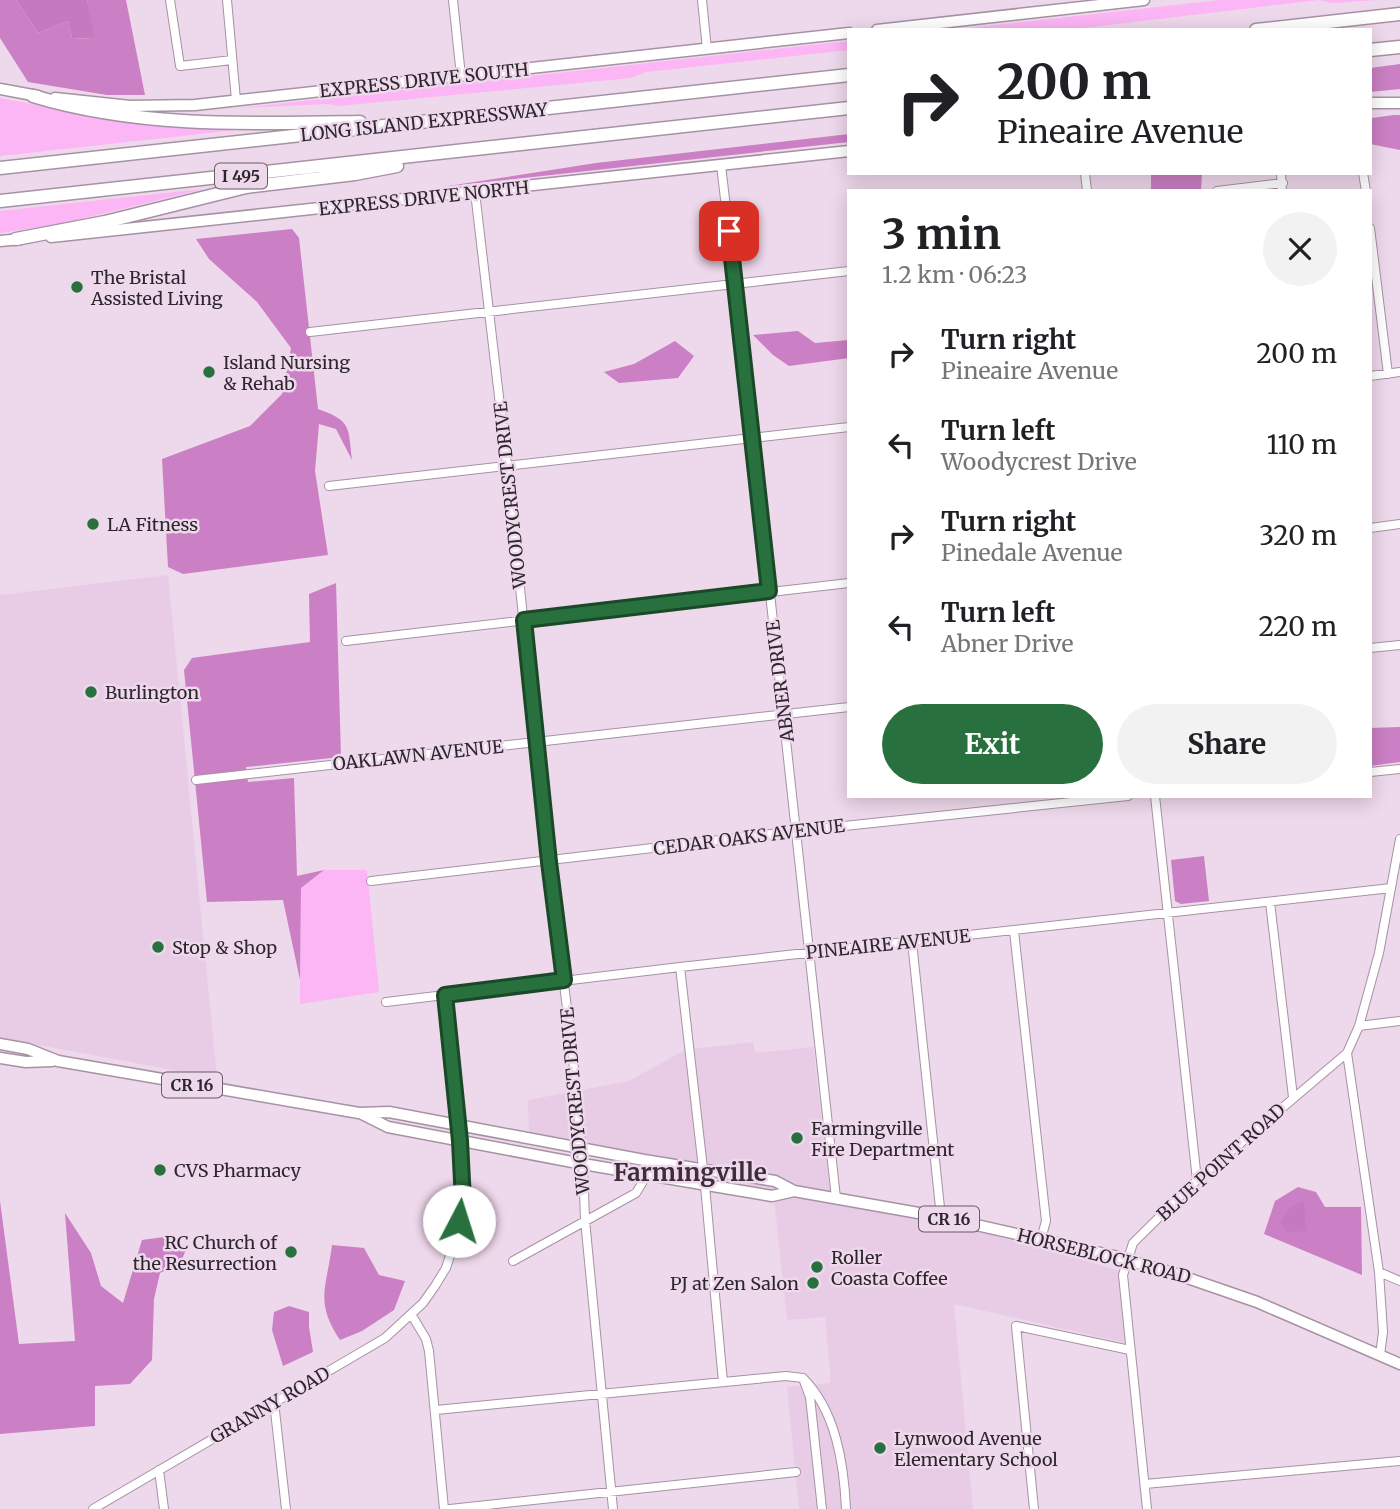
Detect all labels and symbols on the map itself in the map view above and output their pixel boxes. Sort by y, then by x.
street label: EXPRESS DRIVE SOUTH [318,58,530,102]
street label: LONG ISLAND EXPRESSWAY [299,98,549,146]
road number: I 495 [215,164,267,188]
street label: EXPRESS DRIVE NORTH [317,175,531,221]
pin [699,201,759,261]
place label: The Bristal Assisted Living [90,266,223,310]
marker: The Bristal Assisted Living [69,279,85,295]
place label: Island Nursing & Rehab [223,351,350,395]
marker: Island Nursing & Rehab [201,364,217,380]
street label: WOODYCREST DRIVE [489,400,531,591]
place label: LA Fitness [107,513,198,536]
marker: LA Fitness [85,516,101,532]
street label: ABNER DRIVE [761,618,799,745]
place label: Burlington [105,681,199,704]
marker: Burlington [83,684,99,700]
street label: OAKLAWN AVENUE [332,735,505,775]
street label: CEDAR OAKS AVENUE [652,814,846,860]
street label: PINEAIRE AVENUE [805,924,972,964]
place label: Stop & Shop [172,936,277,959]
marker: Stop & Shop [150,939,166,955]
street label: WOODYCREST DRIVE [555,1006,595,1196]
road number: CR 16 [162,1072,222,1098]
street label: BLUE POINT ROAD [1152,1098,1290,1226]
place label: Farmingville Fire Department [811,1117,954,1161]
marker: Farmingville Fire Department [789,1130,805,1146]
district label: Farmingville [613,1157,767,1188]
place label: CVS Pharmacy [174,1159,302,1182]
marker: CVS Pharmacy [152,1162,168,1178]
position arrow [422,1184,496,1258]
road number: CR 16 [919,1206,979,1232]
street label: HORSEBLOCK ROAD [1015,1223,1193,1289]
place label: RC Church of the Resurrection [133,1231,278,1275]
marker: RC Church of the Resurrection [283,1244,299,1260]
place label: Roller Coasta Coffee [831,1246,948,1290]
marker: Roller Coasta Coffee [809,1259,825,1275]
place label: PJ at Zen Salon [670,1272,799,1295]
marker: PJ at Zen Salon [805,1275,821,1291]
street label: GRANNY ROAD [206,1361,334,1449]
place label: Lynwood Avenue Elementary School [894,1427,1058,1471]
marker: Lynwood Avenue Elementary School [872,1440,888,1456]

